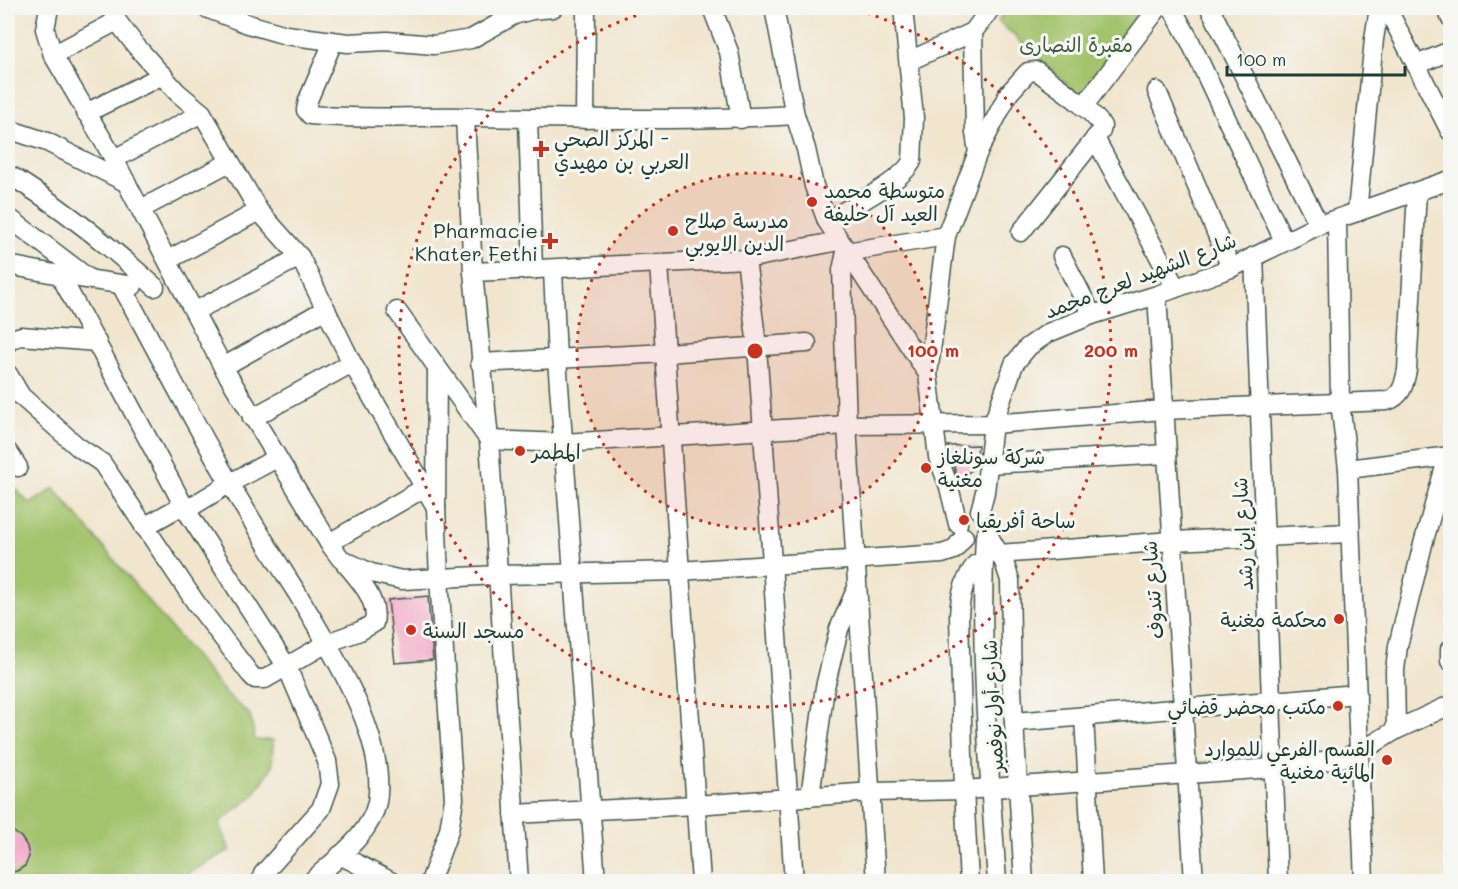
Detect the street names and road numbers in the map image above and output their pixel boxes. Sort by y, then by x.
street label: شارع الشهيد لعرج محمد [1040,226,1241,326]
street label: شارع إبن رشد [1226,477,1260,591]
street label: شارع تندوف [1136,540,1170,640]
street label: شارع أول نوفمبر [976,639,1011,775]

